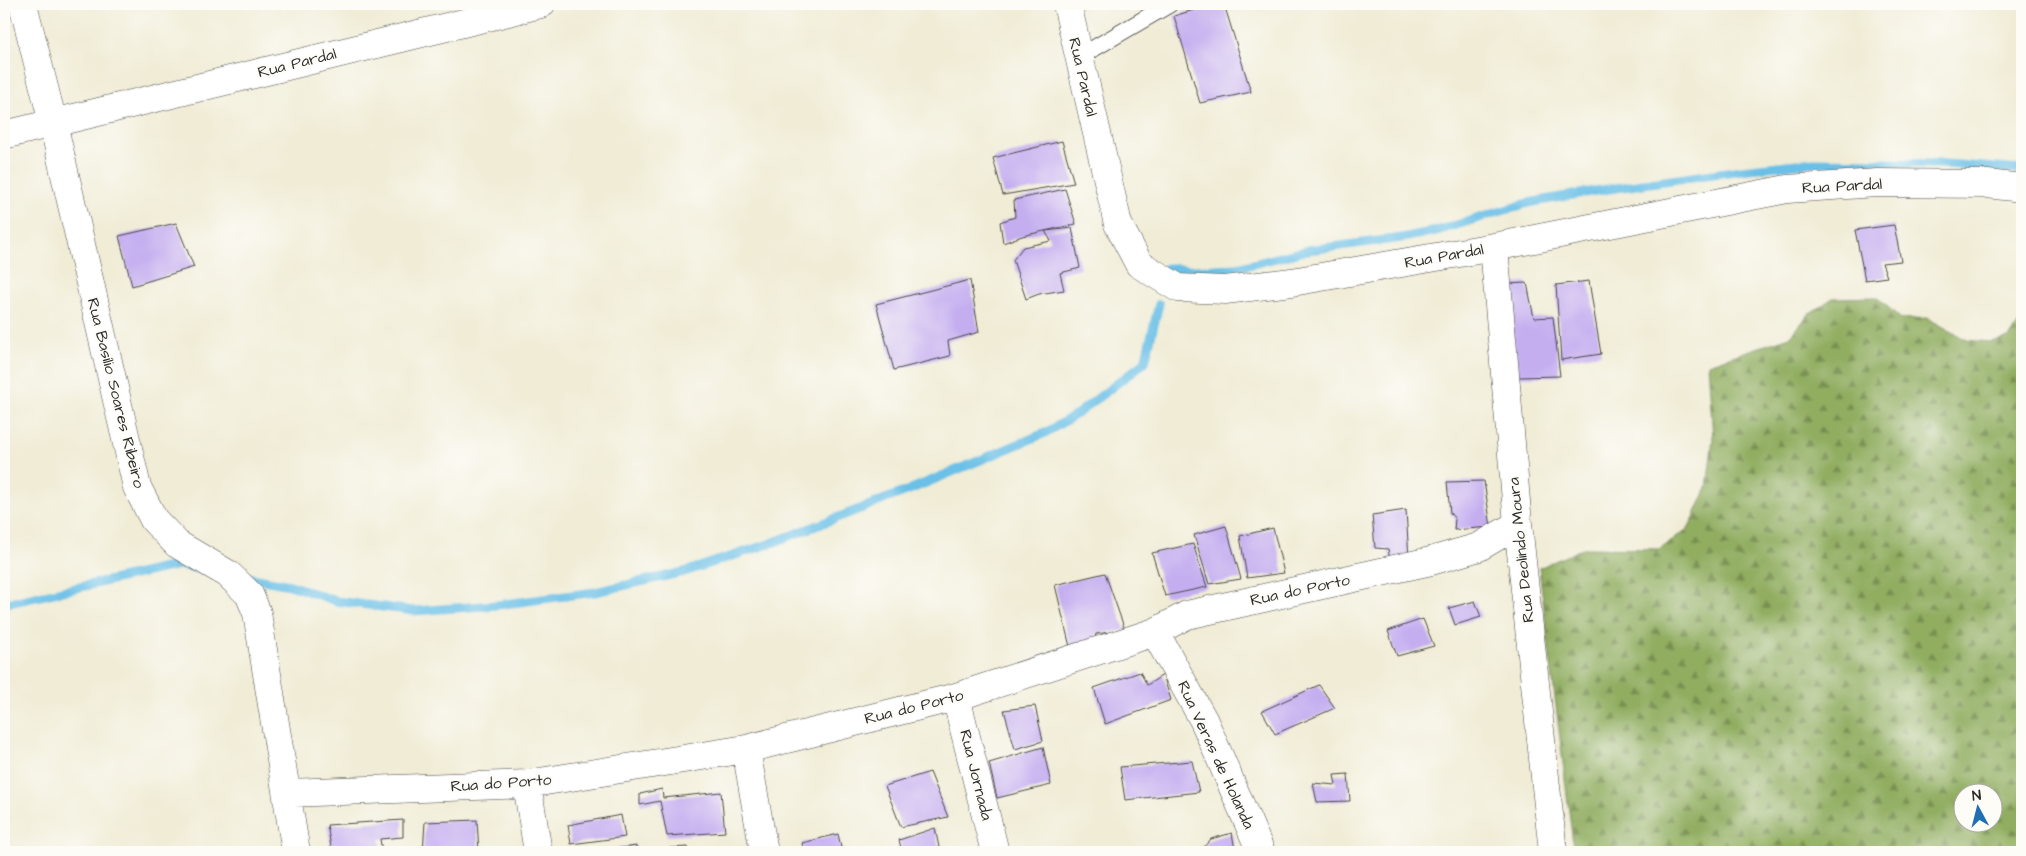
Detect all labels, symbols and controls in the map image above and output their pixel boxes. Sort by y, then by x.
street label: Rua Pardal [1063,35,1103,119]
street label: Rua Pardal [255,43,339,83]
street label: Rua Pardal [1801,173,1883,199]
street label: Rua Pardal [1403,238,1485,274]
street label: Rua Basílio Soares Ribeiro [82,296,150,490]
street label: Rua Deolindo Moura [1502,476,1540,624]
street label: Rua do Porto [1248,569,1352,611]
street label: Rua Veras de Holanda [1172,677,1260,833]
street label: Rua do Porto [862,684,966,730]
street label: Rua Jornada [954,727,998,823]
street label: Rua do Porto [450,768,552,798]
north arrow [1954,784,2004,834]
text: N [1971,786,1982,807]

